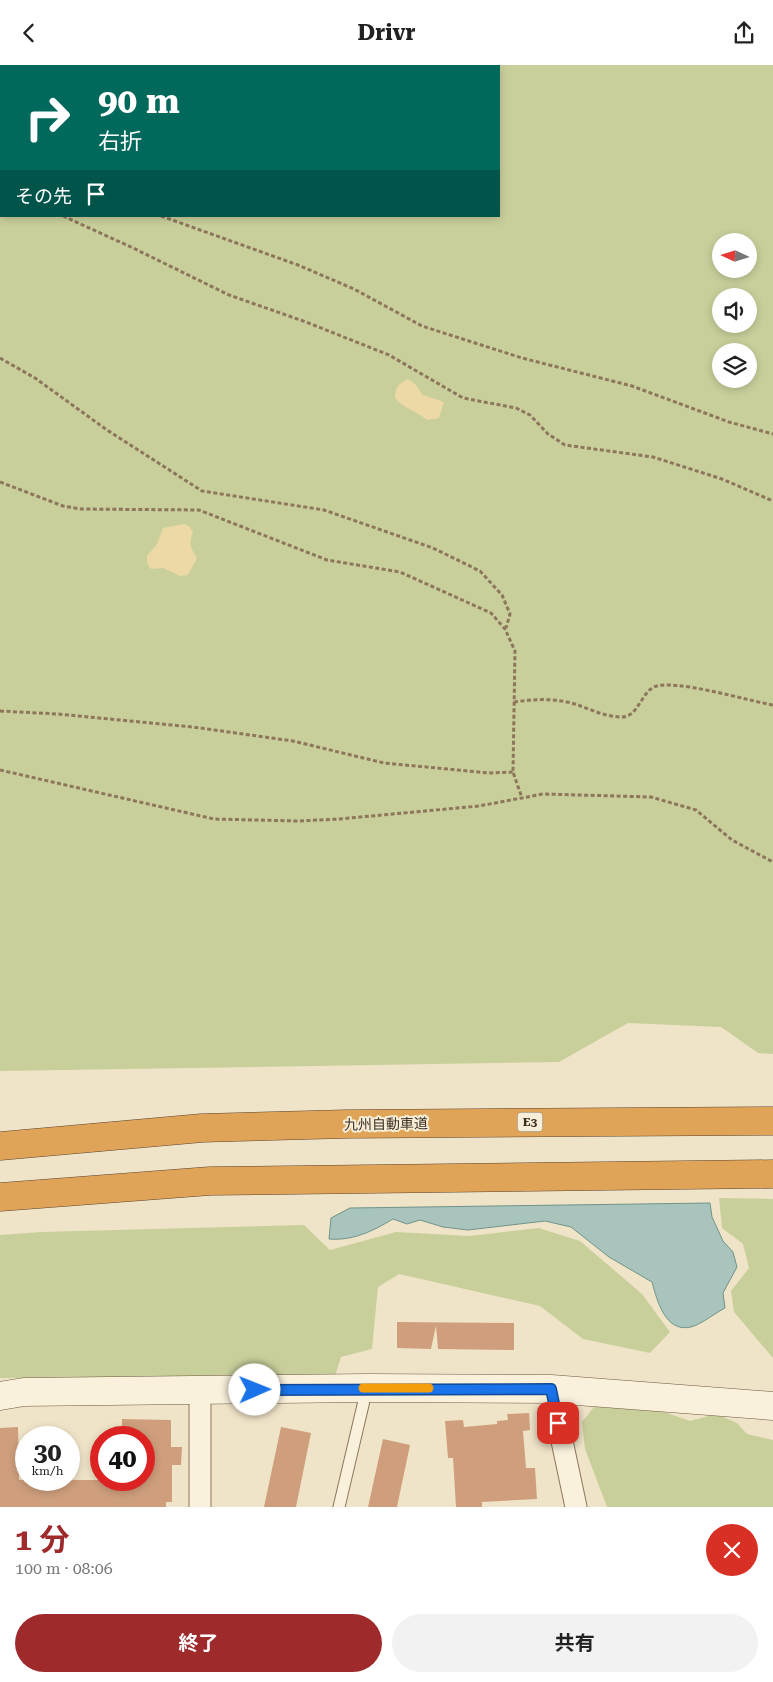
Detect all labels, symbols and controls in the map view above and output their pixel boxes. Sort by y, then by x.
icon: back [15,19,43,47]
icon: share [730,19,758,47]
text: Drivr [357,20,416,45]
text: 90 m [98,81,180,122]
icon: right [15,85,80,150]
text: 右折 [98,129,142,154]
icon: arrive [82,180,110,208]
text: その先 [15,185,72,208]
north arrow [712,233,758,277]
map controls [712,233,757,388]
button: sound [712,288,757,333]
button: layers [712,343,757,388]
road number: E3 [518,1113,542,1131]
street label: 九州自動車道 [344,1115,428,1133]
position arrow [228,1363,280,1415]
pin [537,1402,579,1444]
icon: arrive [544,1409,572,1437]
speed limit sign: 40 [90,1426,155,1491]
text: 30 [33,1438,62,1467]
text: km/h [31,1464,64,1478]
text: 1 分 [15,1522,69,1557]
button: close [706,1524,758,1576]
text: 100 m · 08:06 [15,1559,113,1578]
button: 終了 [15,1614,382,1672]
button: 共有 [392,1614,758,1672]

